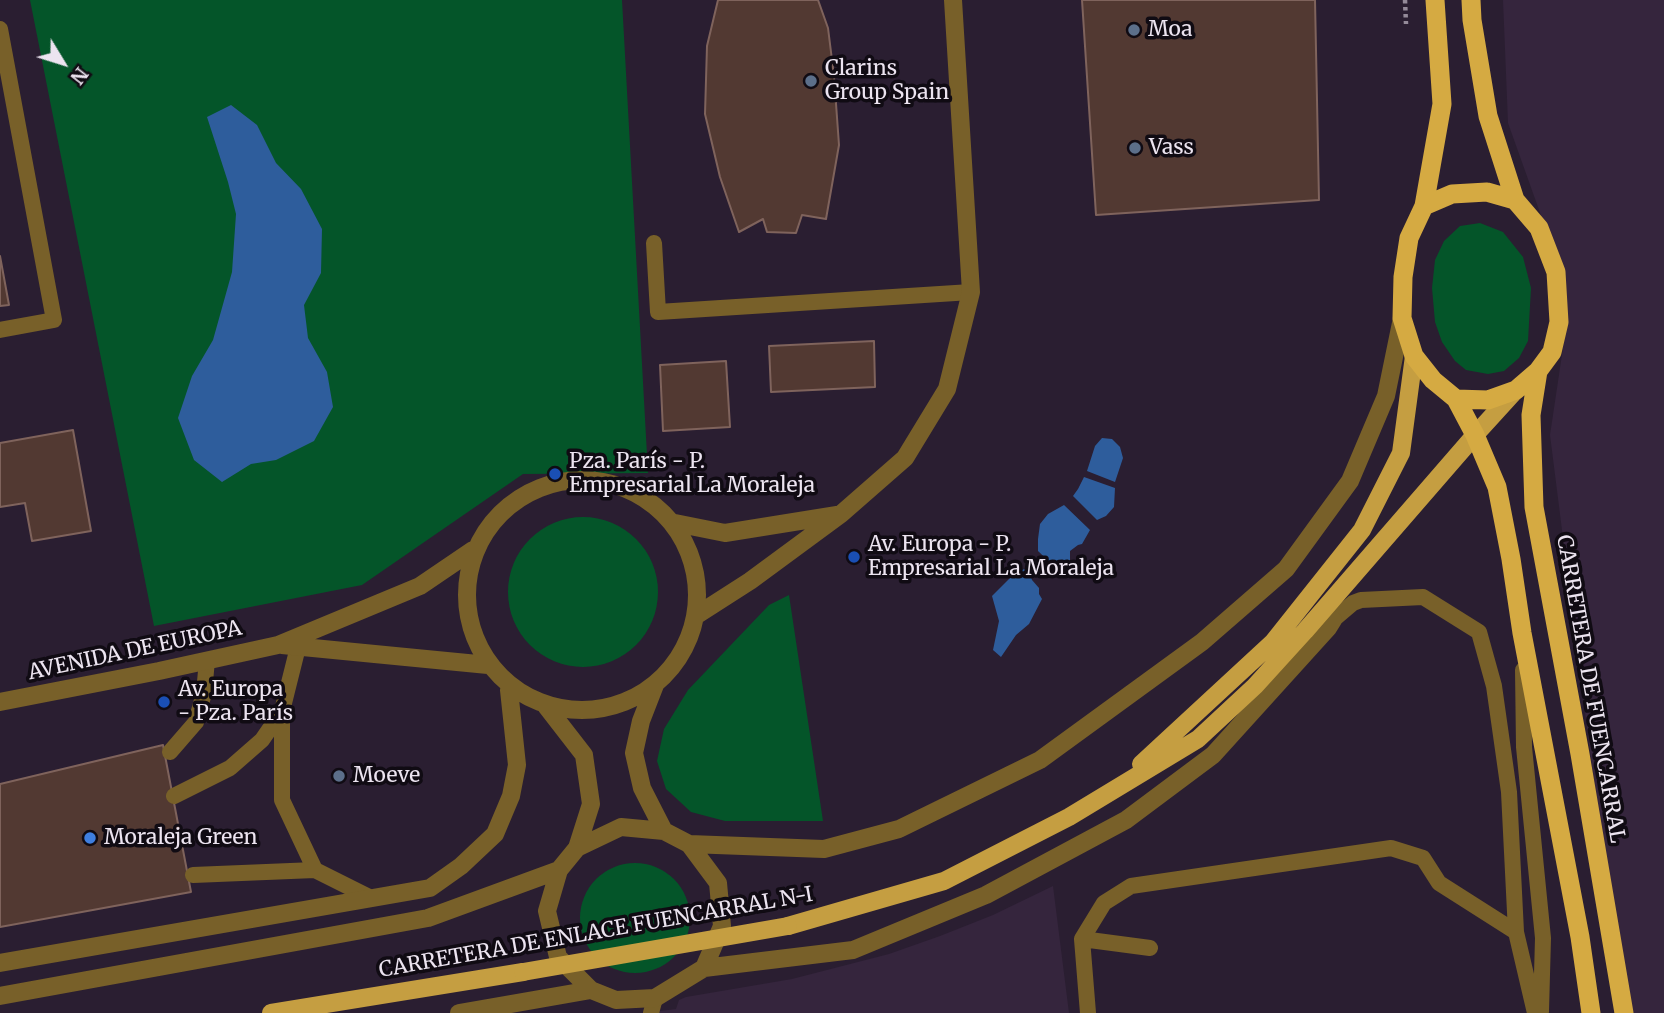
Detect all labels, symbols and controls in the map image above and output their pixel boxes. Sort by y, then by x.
place label: Moa [1148,17,1192,43]
marker: Moa [1126,22,1142,38]
north arrow [28,28,98,98]
place label: Clarins Group Spain [825,56,949,106]
text: N [65,63,94,89]
marker: Clarins Group Spain [803,73,819,89]
place label: Vass [1149,135,1194,161]
marker: Vass [1127,140,1143,156]
place label: Pza. París - P. Empresarial La Moraleja [569,449,815,499]
marker: Pza. París - P. Empresarial La Moraleja [547,466,563,482]
place label: Av. Europa - P. Empresarial La Moraleja [868,532,1114,582]
street label: CARRETERA DE FUENCARRAL [1550,533,1630,845]
marker: Av. Europa - P. Empresarial La Moraleja [846,549,862,565]
street label: AVENIDA DE EUROPA [26,616,244,686]
place label: Av. Europa - Pza. París [178,677,293,727]
marker: Av. Europa - Pza. París [156,694,172,710]
place label: Moeve [353,763,420,789]
marker: Moeve [331,768,347,784]
place label: Moraleja Green [104,825,257,851]
marker: Moraleja Green [82,830,98,846]
street label: CARRETERA DE ENLACE FUENCARRAL N-I [377,882,815,984]

